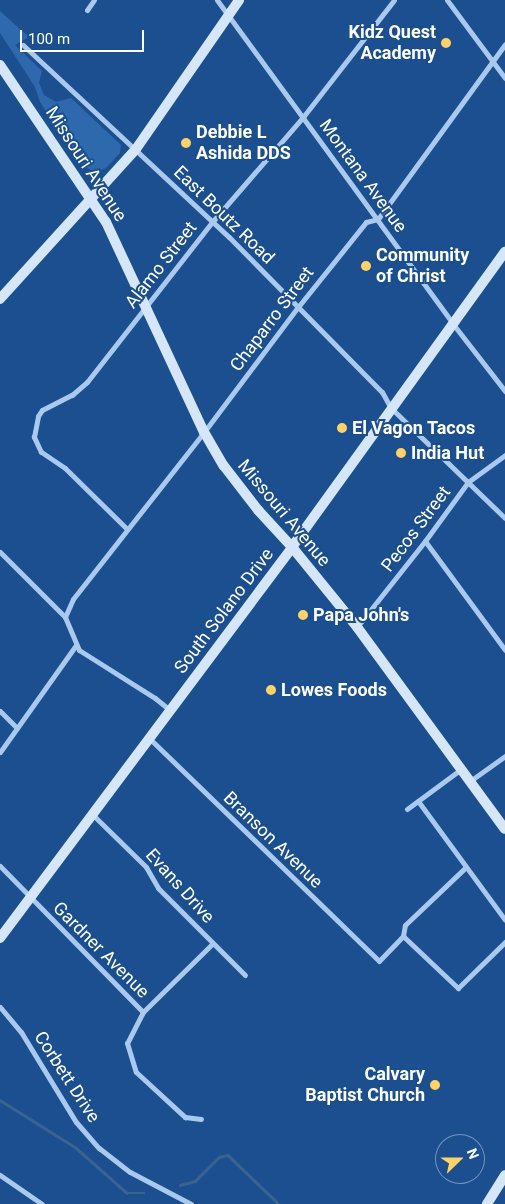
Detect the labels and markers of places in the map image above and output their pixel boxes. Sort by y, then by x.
place label: Kidz Quest Academy [348,22,436,64]
marker: Kidz Quest Academy [440,37,452,49]
place label: Debbie L Ashida DDS [196,122,291,164]
marker: Debbie L Ashida DDS [180,137,192,149]
place label: Community of Christ [376,245,469,288]
marker: Community of Christ [360,260,372,272]
place label: El Vagon Tacos [352,417,476,439]
marker: El Vagon Tacos [336,422,348,434]
place label: India Hut [411,442,484,464]
marker: India Hut [395,447,407,459]
place label: Papa John's [313,604,409,626]
marker: Papa John's [297,609,309,621]
place label: Lowes Foods [281,679,387,701]
marker: Lowes Foods [265,684,277,696]
place label: Calvary Baptist Church [305,1064,425,1106]
marker: Calvary Baptist Church [429,1079,441,1091]

